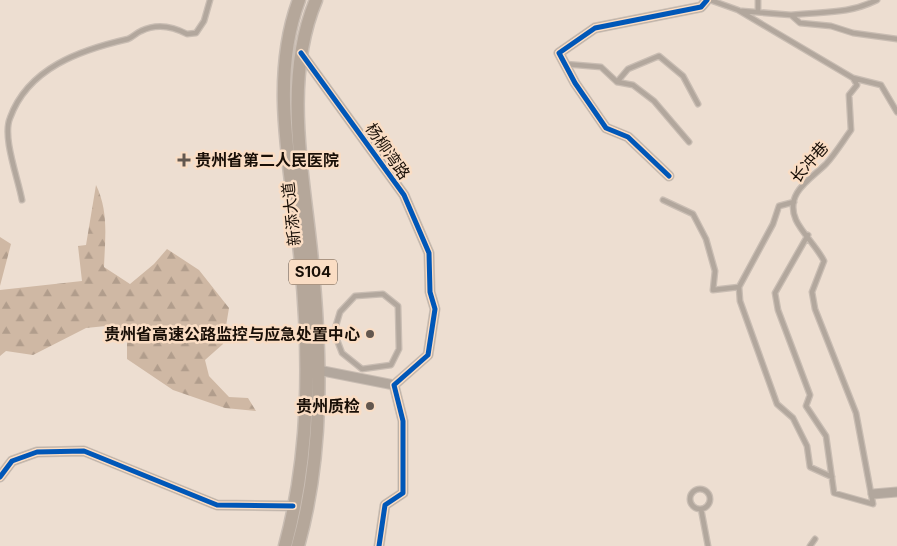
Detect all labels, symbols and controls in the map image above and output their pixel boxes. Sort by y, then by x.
street label: 杨柳湾路 [361,119,415,183]
street label: 长冲巷 [786,137,832,187]
place label: 贵州省第二人民医院 [195,150,339,170]
marker: 贵州省第二人民医院 [177,153,191,167]
street label: 新添大道 [278,181,304,247]
road number: S104 [289,260,337,284]
place label: 贵州省高速公路监控与应急处置中心 [104,324,360,344]
marker: 贵州省高速公路监控与应急处置中心 [364,328,376,340]
place label: 贵州质检 [296,396,360,416]
marker: 贵州质检 [364,400,376,412]

